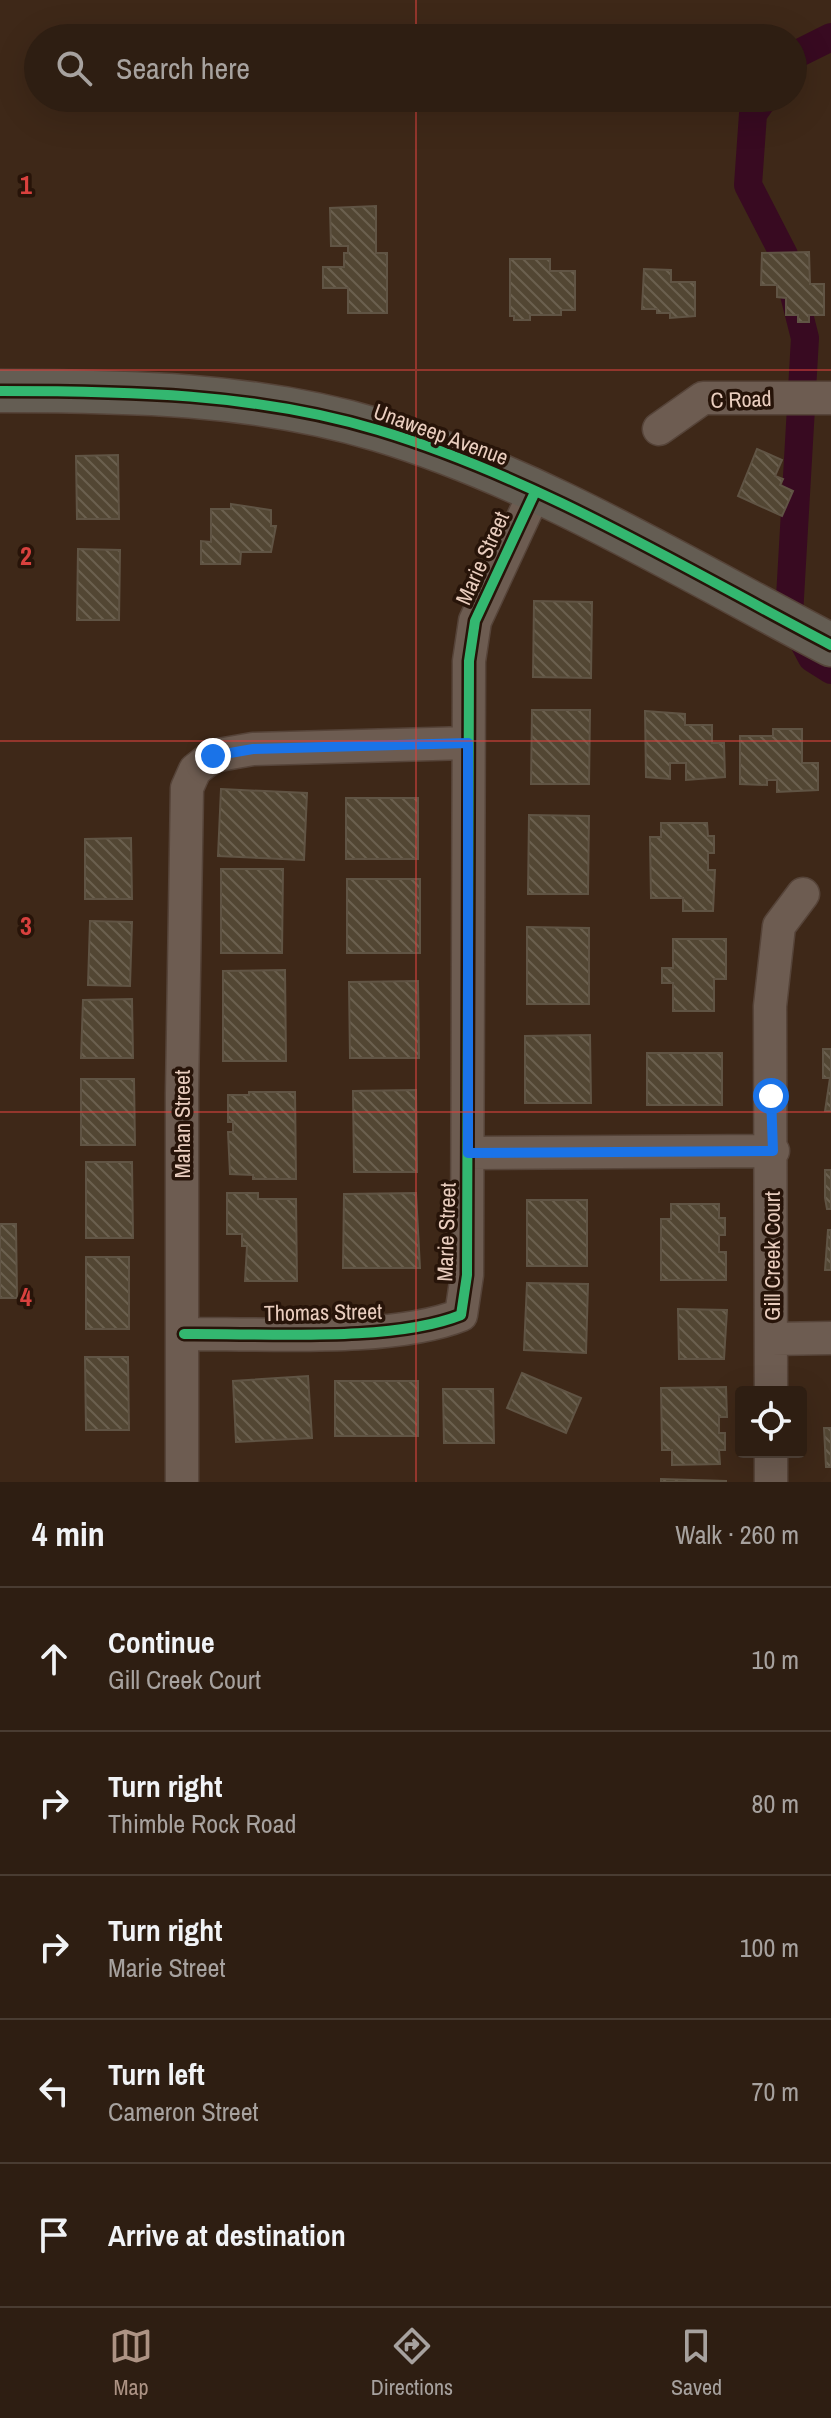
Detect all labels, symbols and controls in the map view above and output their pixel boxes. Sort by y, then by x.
search box [24,24,807,112]
icon: search [52,46,96,90]
text: Search here [116,48,250,88]
text: 1 [20,167,32,202]
street label: C Road [710,383,772,415]
street label: Unaweep Avenue [370,396,512,472]
street label: Marie Street [448,507,516,609]
text: 2 [20,538,32,573]
route end [195,738,231,774]
text: 3 [20,908,32,943]
street label: Mahan Street [167,1070,197,1178]
route start [753,1078,789,1114]
street label: Marie Street [429,1182,463,1282]
street label: Gill Creek Court [757,1191,787,1321]
text: 4 [20,1279,32,1314]
street label: Thomas Street [264,1296,382,1328]
map controls [735,1386,807,1458]
button: locate [735,1386,807,1458]
text: 4 min [32,1511,105,1557]
text: Walk · 260 m [675,1517,799,1552]
text: Continue [108,1622,215,1662]
icon: ahead [32,1637,76,1681]
text: 10 m [752,1642,799,1677]
text: Gill Creek Court [108,1662,261,1697]
text: Turn right [108,1766,222,1806]
icon: right [32,1781,76,1825]
text: 80 m [752,1786,799,1821]
text: Thimble Rock Road [108,1806,296,1841]
text: Turn right [108,1910,222,1950]
icon: right [32,1925,76,1969]
text: 100 m [740,1930,799,1965]
text: Marie Street [108,1950,225,1985]
text: Turn left [108,2054,205,2094]
icon: left [32,2069,76,2113]
text: 70 m [752,2074,799,2109]
text: Cameron Street [108,2094,259,2129]
icon: arrive [32,2213,76,2257]
text: Arrive at destination [108,2215,346,2255]
tab: Map [109,2324,153,2402]
tab: Directions [371,2324,453,2402]
tab: Saved [671,2324,722,2402]

